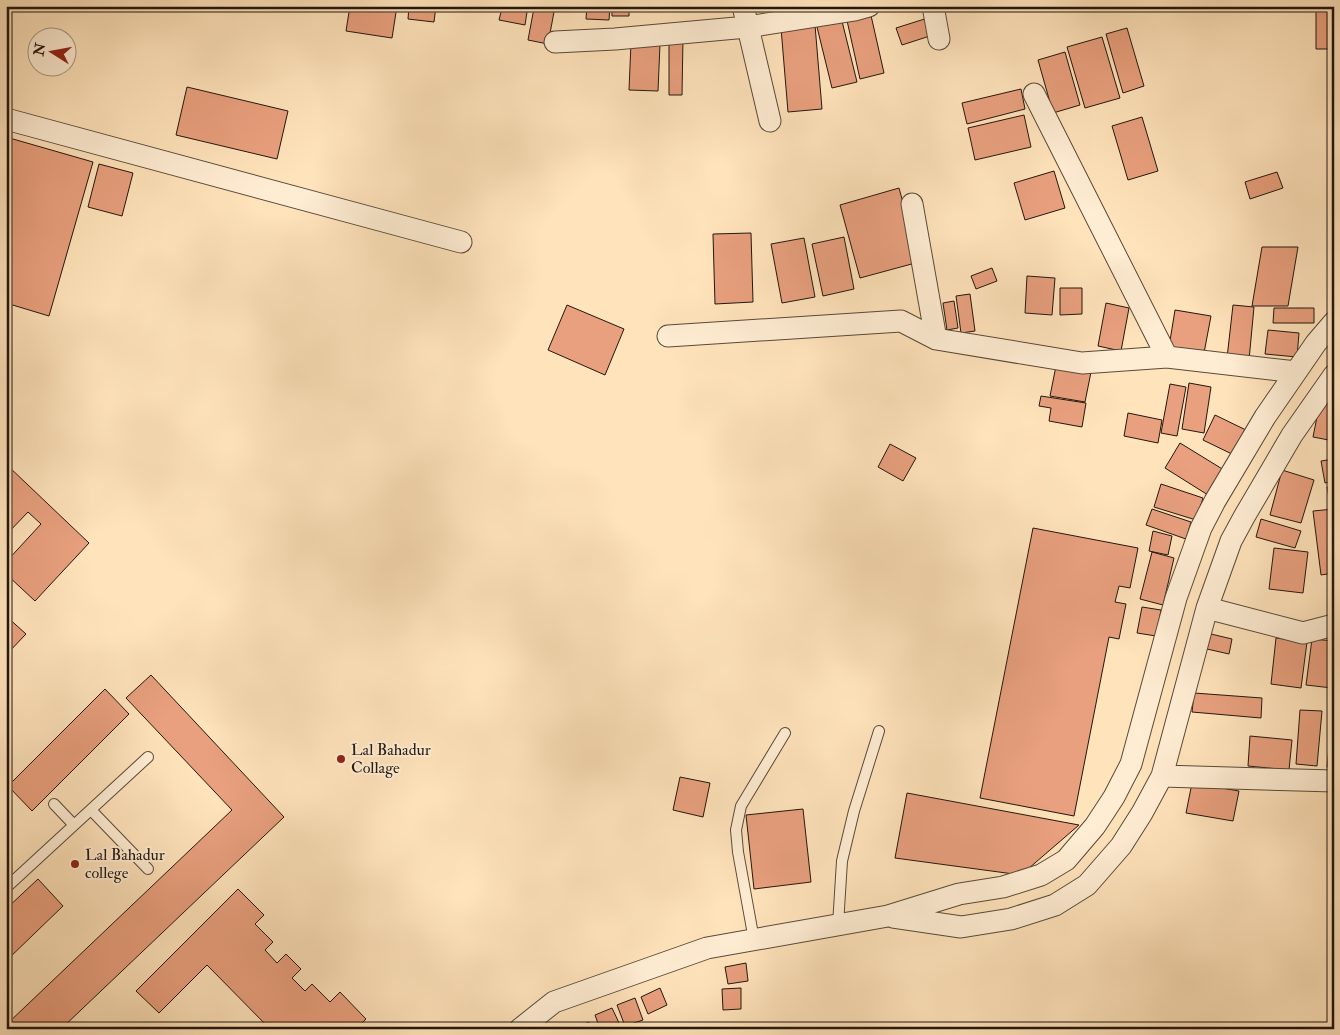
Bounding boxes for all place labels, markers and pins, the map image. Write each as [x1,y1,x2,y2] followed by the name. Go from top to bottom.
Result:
[351,740,431,778] place label: Lal Bahadur Collage
[335,753,347,765] marker: Lal Bahadur Collage
[85,845,165,883] place label: Lal Bahadur college
[69,858,81,870] marker: Lal Bahadur college

